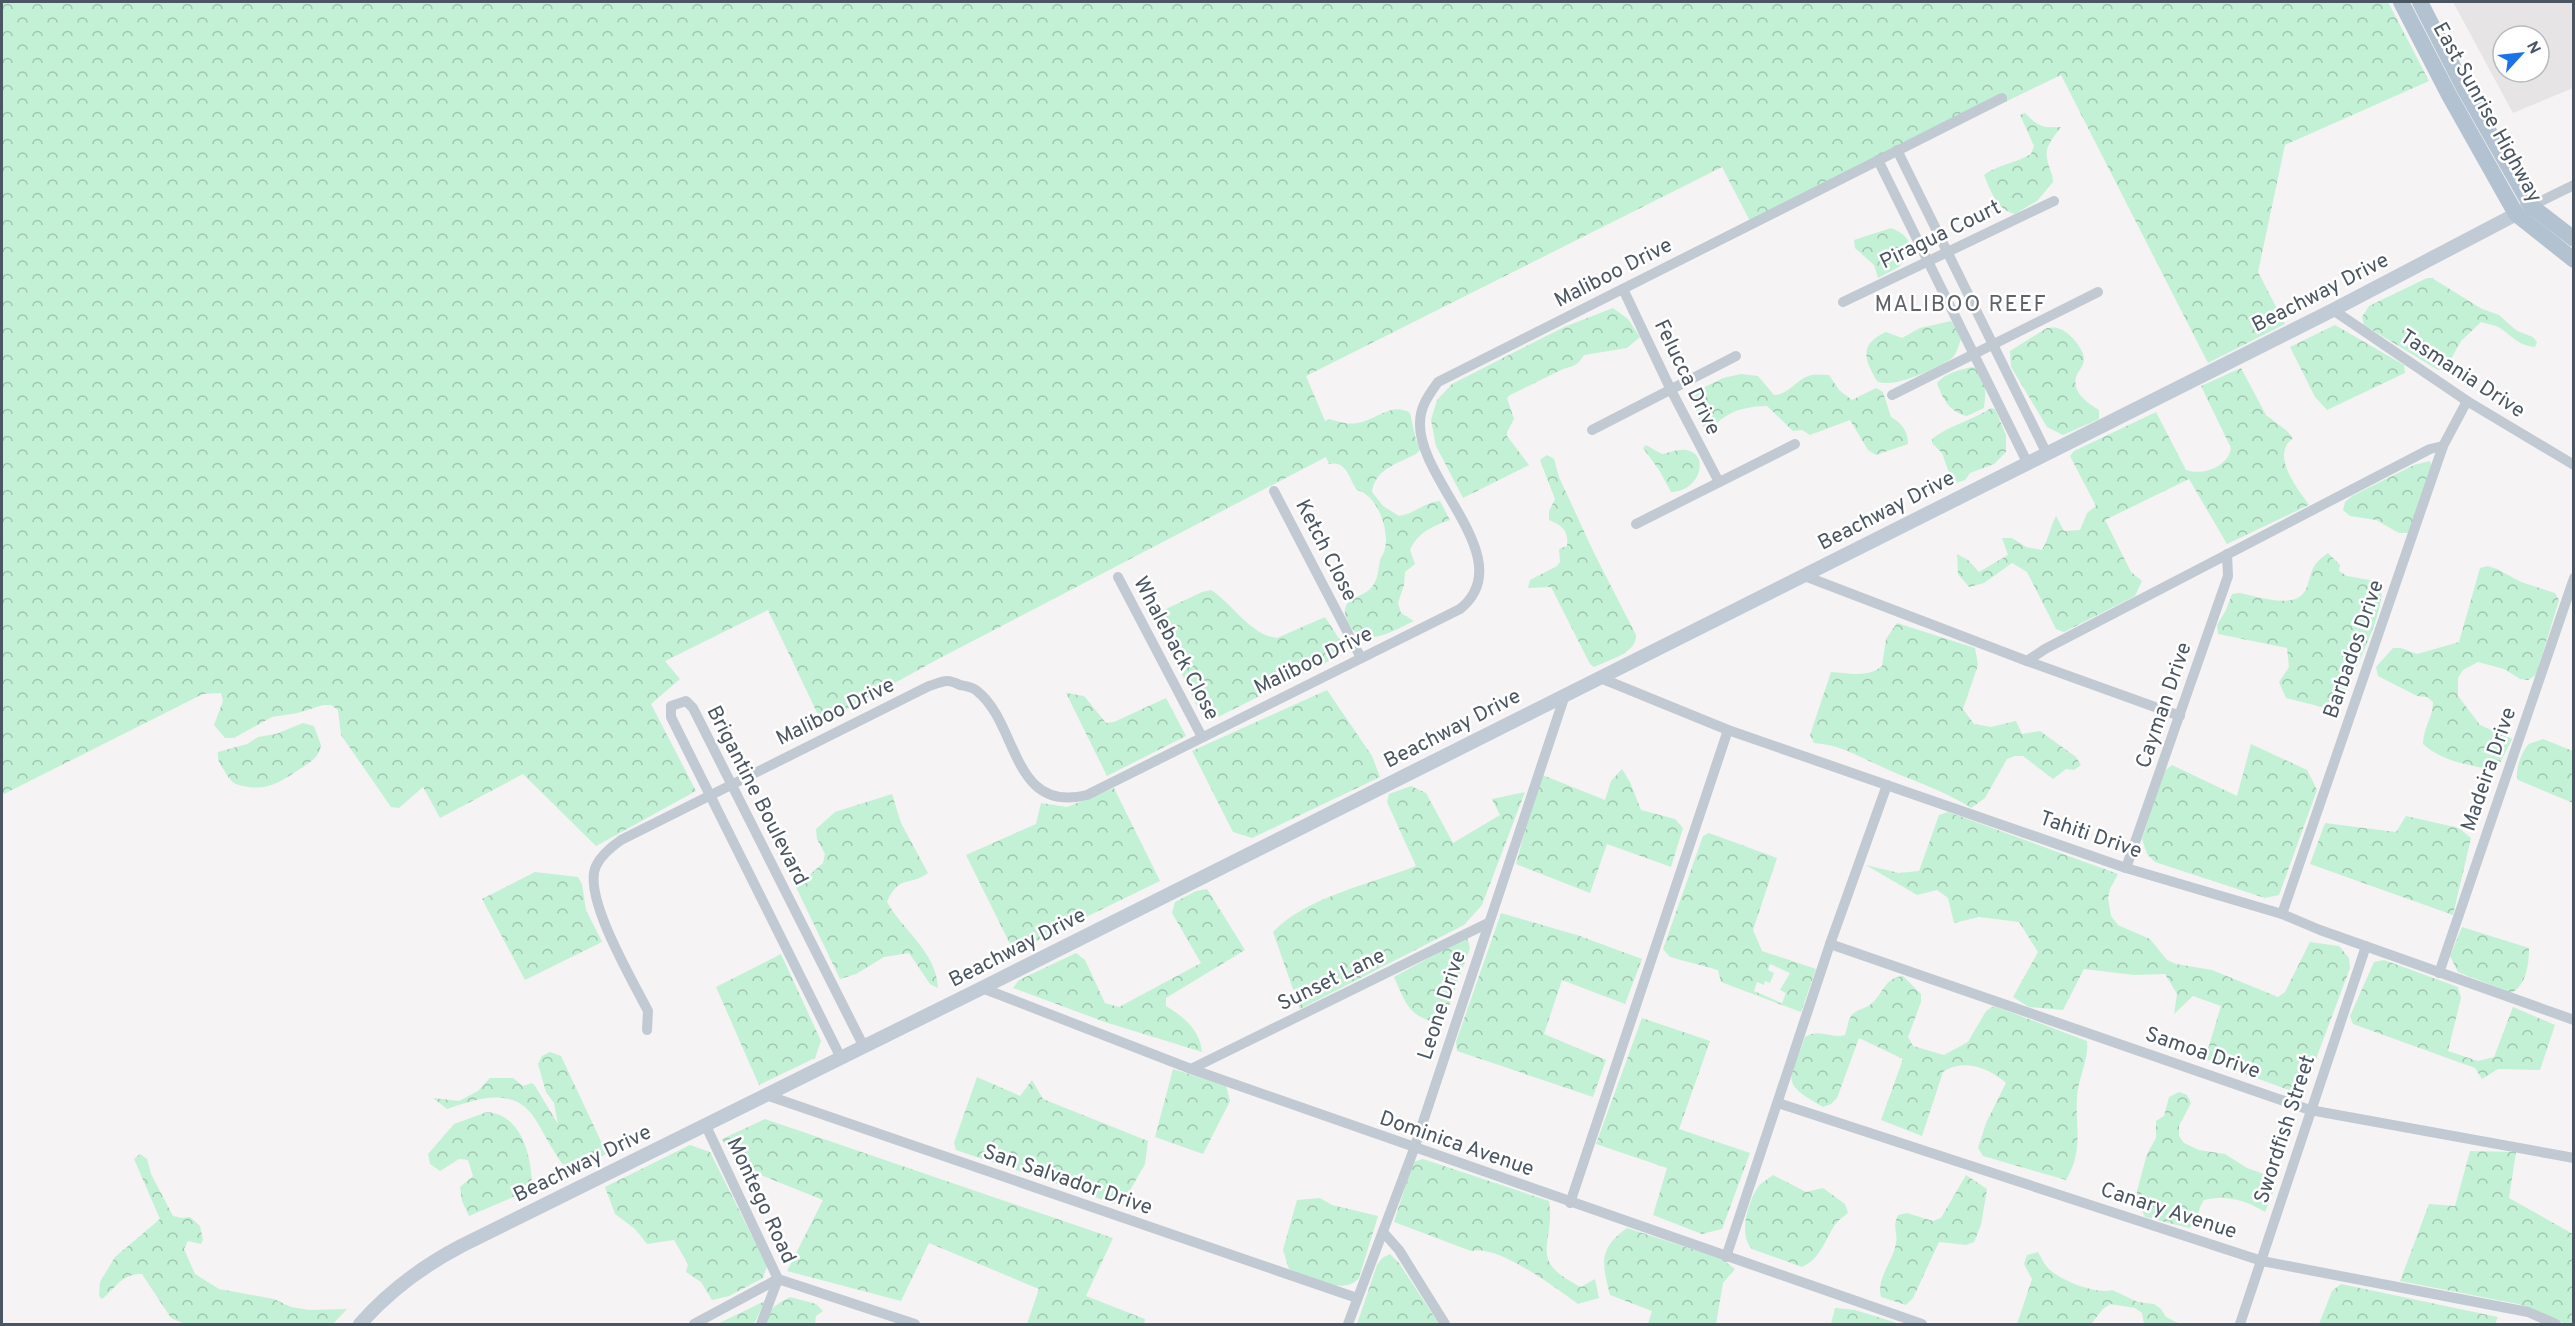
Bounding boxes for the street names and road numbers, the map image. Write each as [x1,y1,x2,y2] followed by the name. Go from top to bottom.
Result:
[2426,18,2548,208] street label: East Sunrise Highway
[1876,194,2006,276] street label: Piragua Court
[1550,232,1677,315] street label: Maliboo Drive
[2248,247,2394,339] street label: Beachway Drive
[1647,315,1726,440] street label: Felucca Drive
[2394,324,2530,425] street label: Tasmania Drive
[1814,465,1960,557] street label: Beachway Drive
[1288,495,1363,606] street label: Ketch Close
[1126,572,1225,725] street label: Whaleback Close
[2318,577,2391,722] street label: Barbados Drive
[1250,621,1377,702] street label: Maliboo Drive
[2130,639,2199,772] street label: Cayman Drive
[772,672,899,753] street label: Maliboo Drive
[1380,683,1526,775] street label: Beachway Drive
[700,701,814,890] street label: Brigantine Boulevard
[2456,704,2523,835] street label: Madeira Drive
[2036,805,2145,866] street label: Tahiti Drive
[945,902,1091,994] street label: Beachway Drive
[1273,943,1390,1018] street label: Sunset Lane
[1412,947,1473,1063] street label: Leone Drive
[2142,1021,2264,1086] street label: Samoa Drive
[2249,1052,2322,1207] street label: Swordfish Street
[1376,1105,1537,1183] street label: Dominica Avenue
[509,1119,656,1209] street label: Beachway Drive
[720,1133,802,1268] street label: Montego Road
[979,1139,1156,1222] street label: San Salvador Drive
[2097,1177,2240,1246] street label: Canary Avenue

